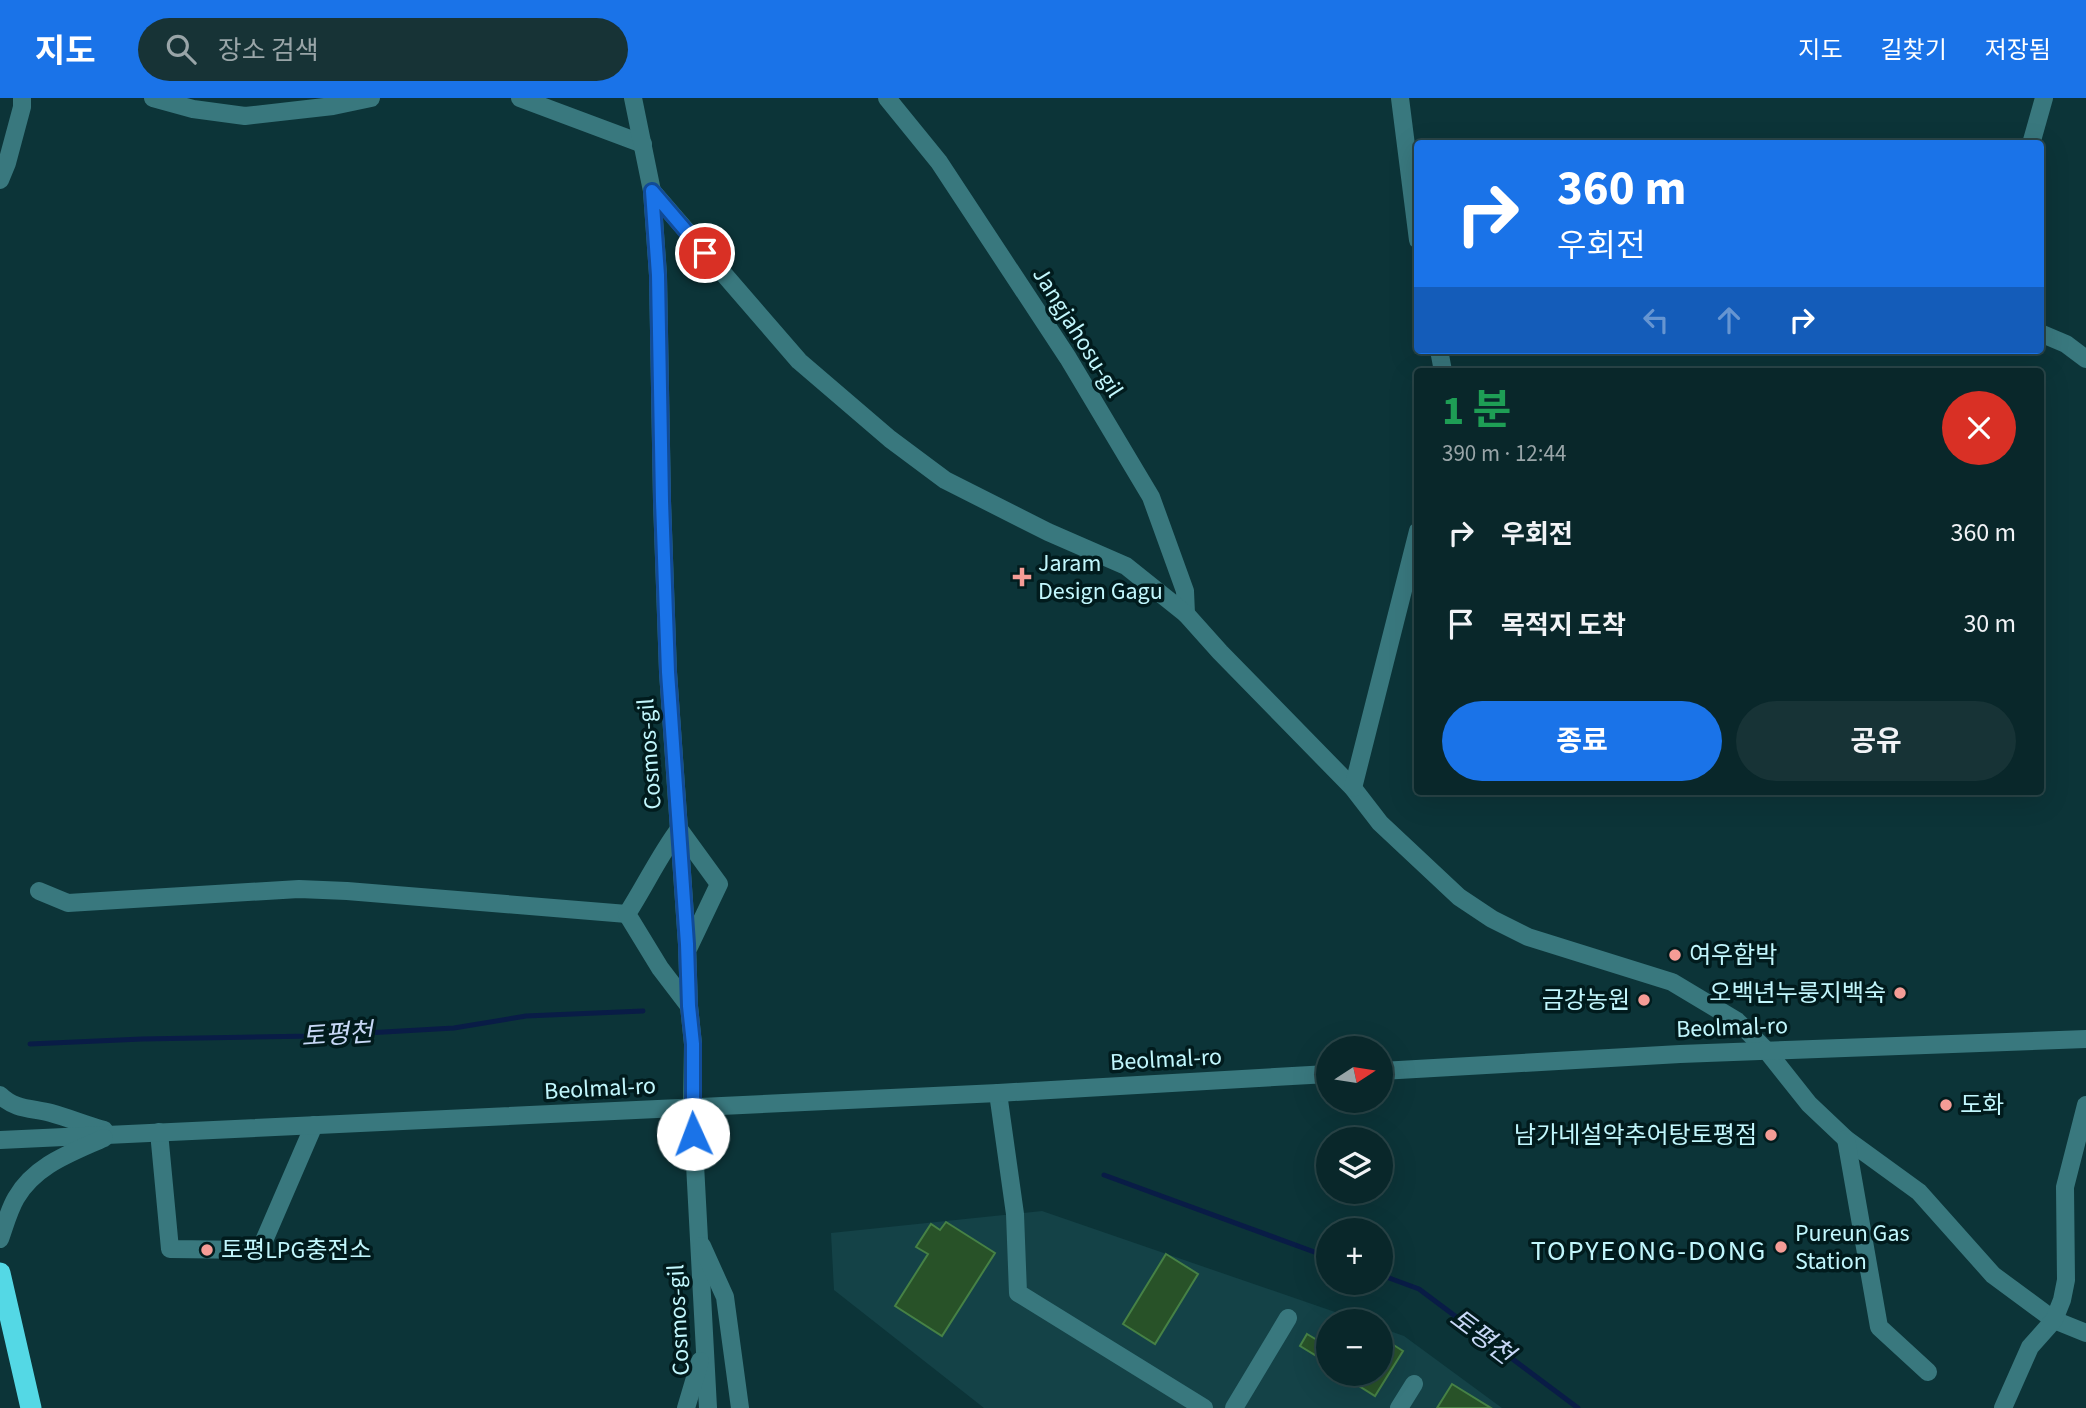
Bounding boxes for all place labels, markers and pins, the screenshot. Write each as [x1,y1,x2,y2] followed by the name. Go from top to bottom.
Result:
[675,223,735,283] pin
[1038,546,1163,609] place label: Jaram Design Gagu
[1012,567,1032,587] marker: Jaram Design Gagu
[1689,938,1777,973] place label: 여우함박
[1667,947,1683,963] marker: 여우함박
[1709,976,1886,1011] place label: 오백년누룽지백숙
[1542,983,1630,1018] place label: 금강농원
[1892,985,1908,1001] marker: 오백년누룽지백숙
[1636,992,1652,1008] marker: 금강농원
[1960,1088,2004,1123] place label: 도화
[1938,1097,1954,1113] marker: 도화
[1514,1118,1757,1153] place label: 남가네설악추어탕토평점
[1763,1127,1779,1143] marker: 남가네설악추어탕토평점
[1795,1216,1910,1279] place label: Pureun Gas Station
[221,1233,371,1268] place label: 토평LPG충전소
[1773,1239,1789,1255] marker: Pureun Gas Station
[199,1242,215,1258] marker: 토평LPG충전소

